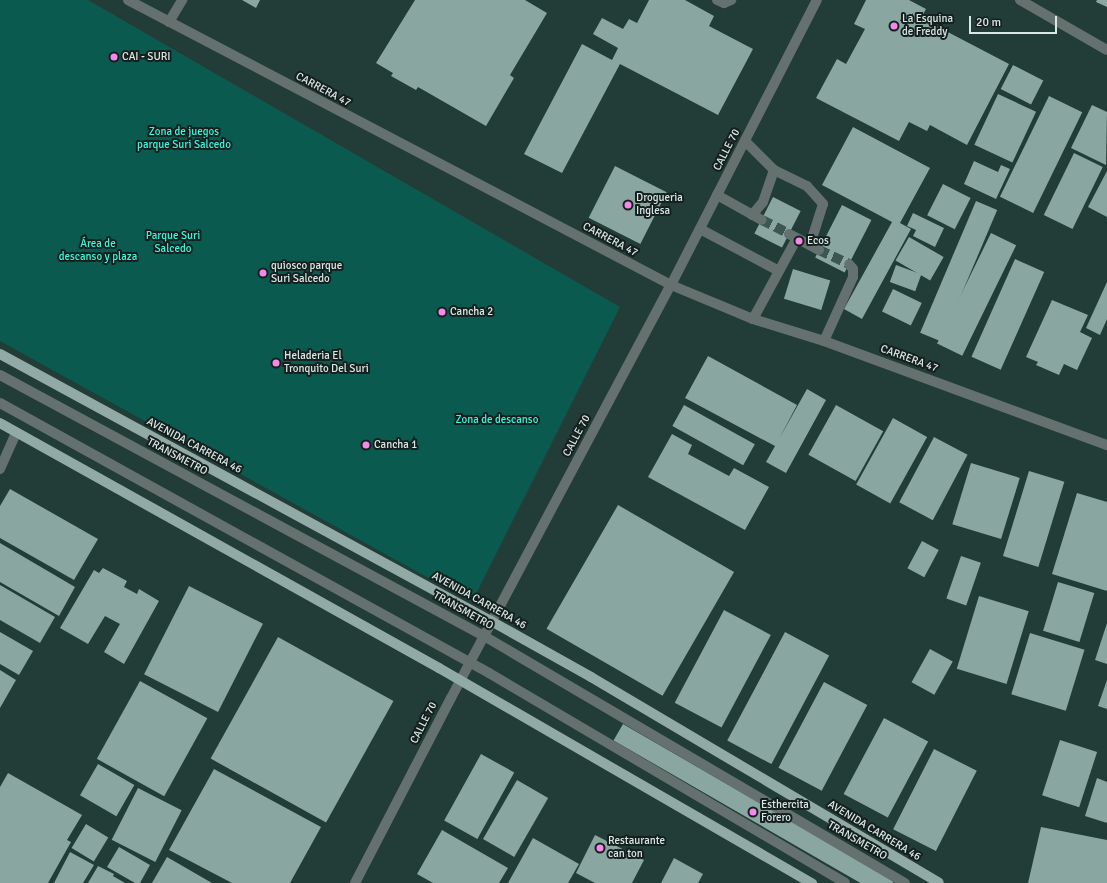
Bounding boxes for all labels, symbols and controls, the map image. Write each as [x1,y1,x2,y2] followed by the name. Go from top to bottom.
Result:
[971,8,1059,34] scale bar
[902,13,953,39] place label: La Esquina de Freddy
[976,15,1001,30] text: 20 m
[889,21,899,31] marker: La Esquina de Freddy
[122,50,171,64] place label: CAI - SURI
[109,52,119,62] marker: CAI - SURI
[293,70,353,110] street label: CARRERA 47
[137,126,231,152] park label: Zona de juegos parque Suri Salcedo
[711,127,743,173] street label: CALLE 70
[636,192,683,218] place label: Drogueria Inglesa
[623,200,633,210] marker: Drogueria Inglesa
[580,220,640,260] street label: CARRERA 47
[146,230,200,256] park label: Parque Suri Salcedo
[807,234,829,248] place label: Ecos
[794,236,804,246] marker: Ecos
[59,238,137,264] park label: Área de descanso y plaza
[271,260,342,286] place label: quiosco parque Suri Salcedo
[258,268,268,278] marker: quiosco parque Suri Salcedo
[450,305,493,319] place label: Cancha 2
[437,307,447,317] marker: Cancha 2
[878,342,940,376] street label: CARRERA 47
[284,350,369,376] place label: Heladeria El Tronquito Del Suri
[271,358,281,368] marker: Heladeria El Tronquito Del Suri
[456,413,538,427] park label: Zona de descanso
[561,413,593,459] street label: CALLE 70
[144,415,244,477] street label: AVENIDA CARRERA 46
[145,436,209,478] street label: TRANSMETRO
[374,438,417,452] place label: Cancha 1
[361,440,371,450] marker: Cancha 1
[429,570,529,632] street label: AVENIDA CARRERA 46
[431,589,495,633] street label: TRANSMETRO
[408,700,440,746] street label: CALLE 70
[825,798,923,864] street label: AVENIDA CARRERA 46
[761,799,809,825] place label: Esthercita Forero
[748,807,758,817] marker: Esthercita Forero
[825,819,889,863] street label: TRANSMETRO
[608,835,665,861] place label: Restaurante can ton
[595,843,605,853] marker: Restaurante can ton

